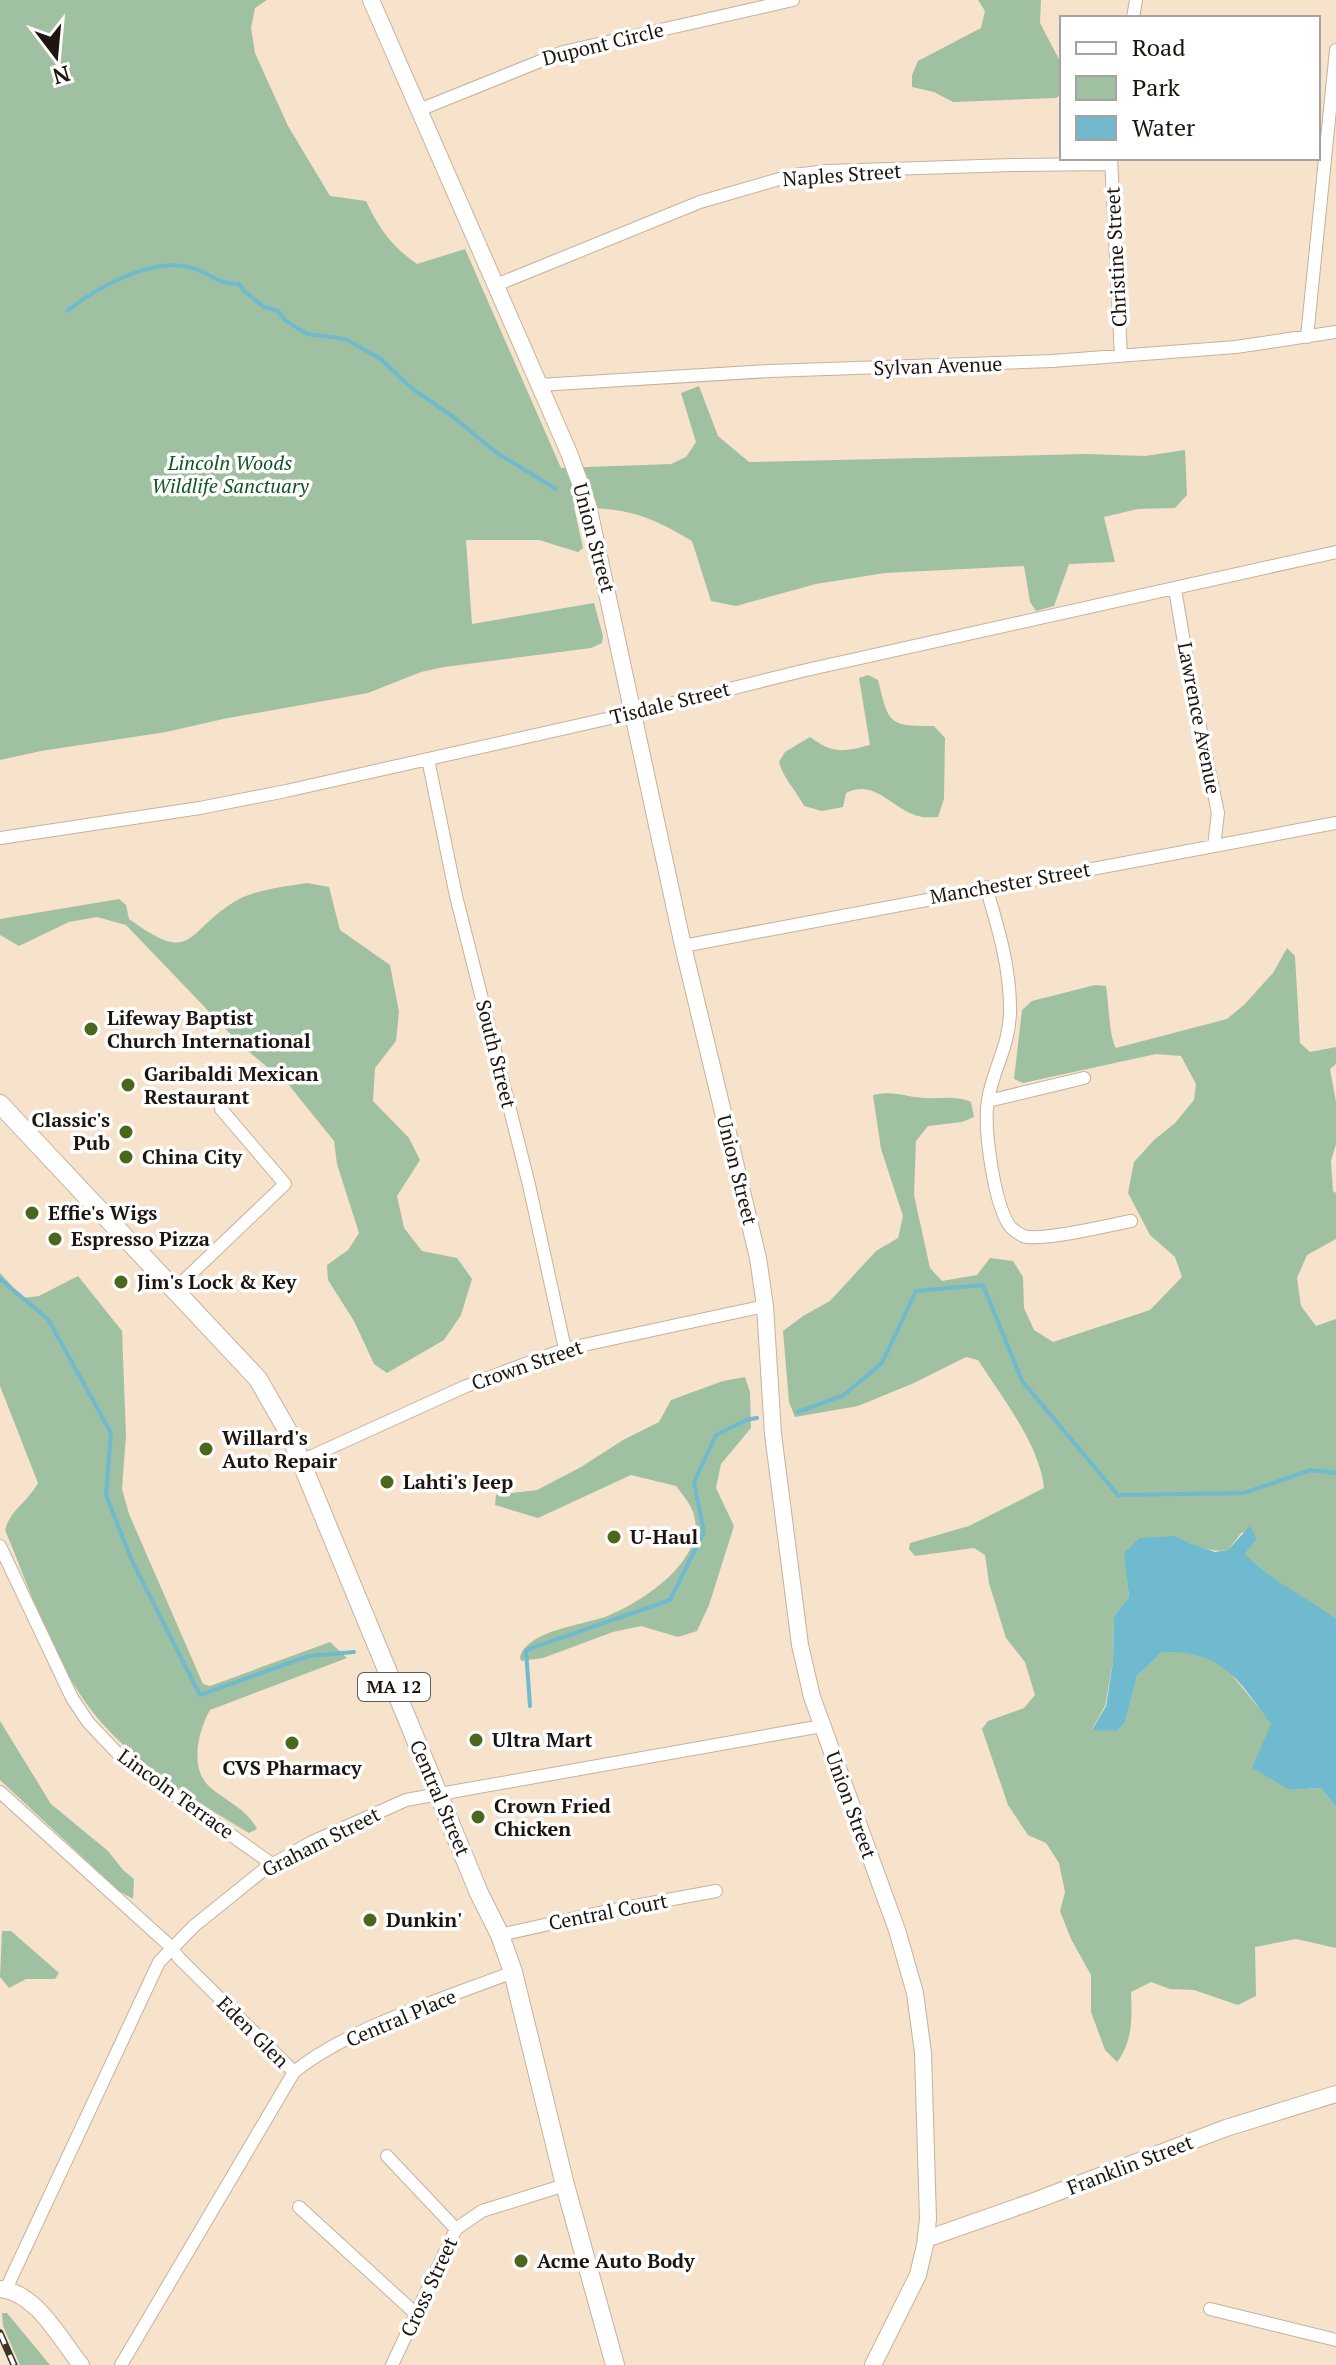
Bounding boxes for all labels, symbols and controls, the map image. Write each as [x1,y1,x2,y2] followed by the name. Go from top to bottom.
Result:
[539,15,666,72] street label: Dupont Circle
[16,16,96,96] north arrow
[1060,16,1320,160] legend
[1132,31,1186,63] text: Road
[49,59,74,92] text: N
[1132,71,1181,103] text: Park
[1132,111,1196,143] text: Water
[782,157,903,192] street label: Naples Street
[1098,186,1133,328] street label: Christine Street
[873,350,1003,381] street label: Sylvan Avenue
[151,449,309,499] park label: Lincoln Woods Wildlife Sanctuary
[567,480,622,596] street label: Union Street
[1172,640,1227,796] street label: Lawrence Avenue
[607,674,733,730] street label: Tisdale Street
[928,855,1093,910] street label: Manchester Street
[470,997,523,1111] street label: South Street
[107,1004,311,1054] place label: Lifeway Baptist Church International
[82,1020,100,1038] marker: Lifeway Baptist Church International
[144,1060,319,1110] place label: Garibaldi Mexican Restaurant
[119,1076,137,1094] marker: Garibaldi Mexican Restaurant
[32,1106,110,1156] place label: Classic's Pub
[711,1112,764,1228] street label: Union Street
[117,1123,135,1141] marker: Classic's Pub
[142,1143,242,1170] place label: China City
[117,1148,135,1166] marker: China City
[48,1199,157,1226] place label: Effie's Wigs
[23,1204,41,1222] marker: Effie's Wigs
[71,1225,210,1252] place label: Espresso Pizza
[46,1230,64,1248] marker: Espresso Pizza
[137,1268,297,1295] place label: Jim's Lock & Key
[112,1273,130,1291] marker: Jim's Lock & Key
[468,1333,587,1396] street label: Crown Street
[222,1424,337,1474] place label: Willard's Auto Repair
[197,1440,215,1458] marker: Willard's Auto Repair
[403,1468,513,1495] place label: Lahti's Jeep
[378,1473,396,1491] marker: Lahti's Jeep
[630,1523,699,1550] place label: U-Haul
[605,1528,623,1546] marker: U-Haul
[358,1673,430,1701] road number: MA 12
[492,1726,592,1753] place label: Ultra Mart
[467,1731,485,1749] marker: Ultra Mart
[283,1734,301,1752] marker: CVS Pharmacy
[404,1736,477,1861] street label: Central Street
[113,1742,240,1845] street label: Lincoln Terrace
[820,1747,884,1863] street label: Union Street
[223,1754,362,1781] place label: CVS Pharmacy
[494,1792,611,1842] place label: Crown Fried Chicken
[257,1800,385,1883] street label: Graham Street
[469,1808,487,1826] marker: Crown Fried Chicken
[546,1887,670,1936] street label: Central Court
[386,1906,462,1933] place label: Dunkin'
[361,1911,379,1929] marker: Dunkin'
[341,1982,460,2053] street label: Central Place
[212,1990,295,2074] street label: Eden Glen
[1063,2128,1197,2201] street label: Franklin Street
[394,2232,464,2341] street label: Cross Street
[537,2247,695,2274] place label: Acme Auto Body
[512,2252,530,2270] marker: Acme Auto Body

